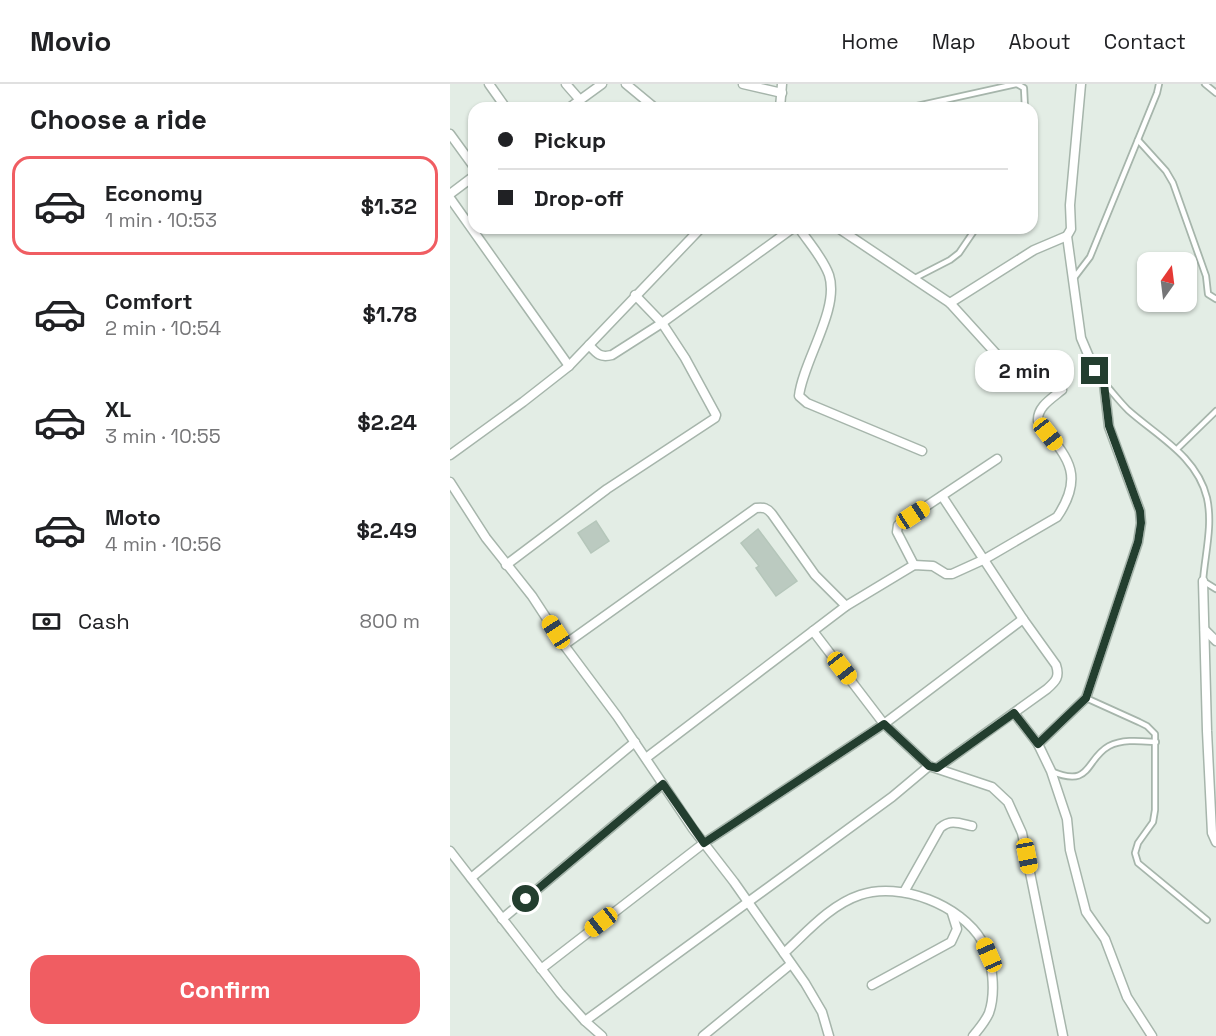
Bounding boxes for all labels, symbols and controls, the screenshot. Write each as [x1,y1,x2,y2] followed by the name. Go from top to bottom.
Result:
[30,23,111,59] text: Movio
[841,28,899,55] text: Home
[932,28,976,55] text: Map
[1009,28,1071,55] text: About
[1104,28,1186,55] text: Contact
[30,102,207,137] text: Choose a ride
[534,126,606,154] text: Pickup
[33,179,87,233] icon: car
[105,179,203,207] text: Economy
[534,184,624,212] text: Drop-off
[361,192,417,220] text: $1.32
[105,207,217,233] text: 1 min · 10:53
[1137,252,1197,312] north arrow
[1137,252,1197,312] map controls
[33,287,87,341] icon: car
[105,287,193,315] text: Comfort
[363,300,417,328] text: $1.78
[105,315,221,341] text: 2 min · 10:54
[975,350,1074,392] callout: 2 min
[1081,357,1108,384] route end
[999,358,1050,384] text: 2 min
[33,395,87,449] icon: car
[105,395,131,423] text: XL
[357,408,417,436] text: $2.24
[1030,414,1066,454] car
[105,423,221,449] text: 3 min · 10:55
[893,498,933,532] car
[33,503,87,557] icon: car
[105,503,161,531] text: Moto
[356,516,417,544] text: $2.49
[105,531,221,557] text: 4 min · 10:56
[30,605,63,638] icon: cash
[78,607,130,635] text: Cash
[360,608,420,634] text: 800 m
[539,612,573,652] car
[824,648,860,688] car
[1015,837,1039,875] car
[512,885,539,912] route start
[581,904,621,940] car
[973,935,1005,975] car
[30,955,420,1024] button: Confirm

